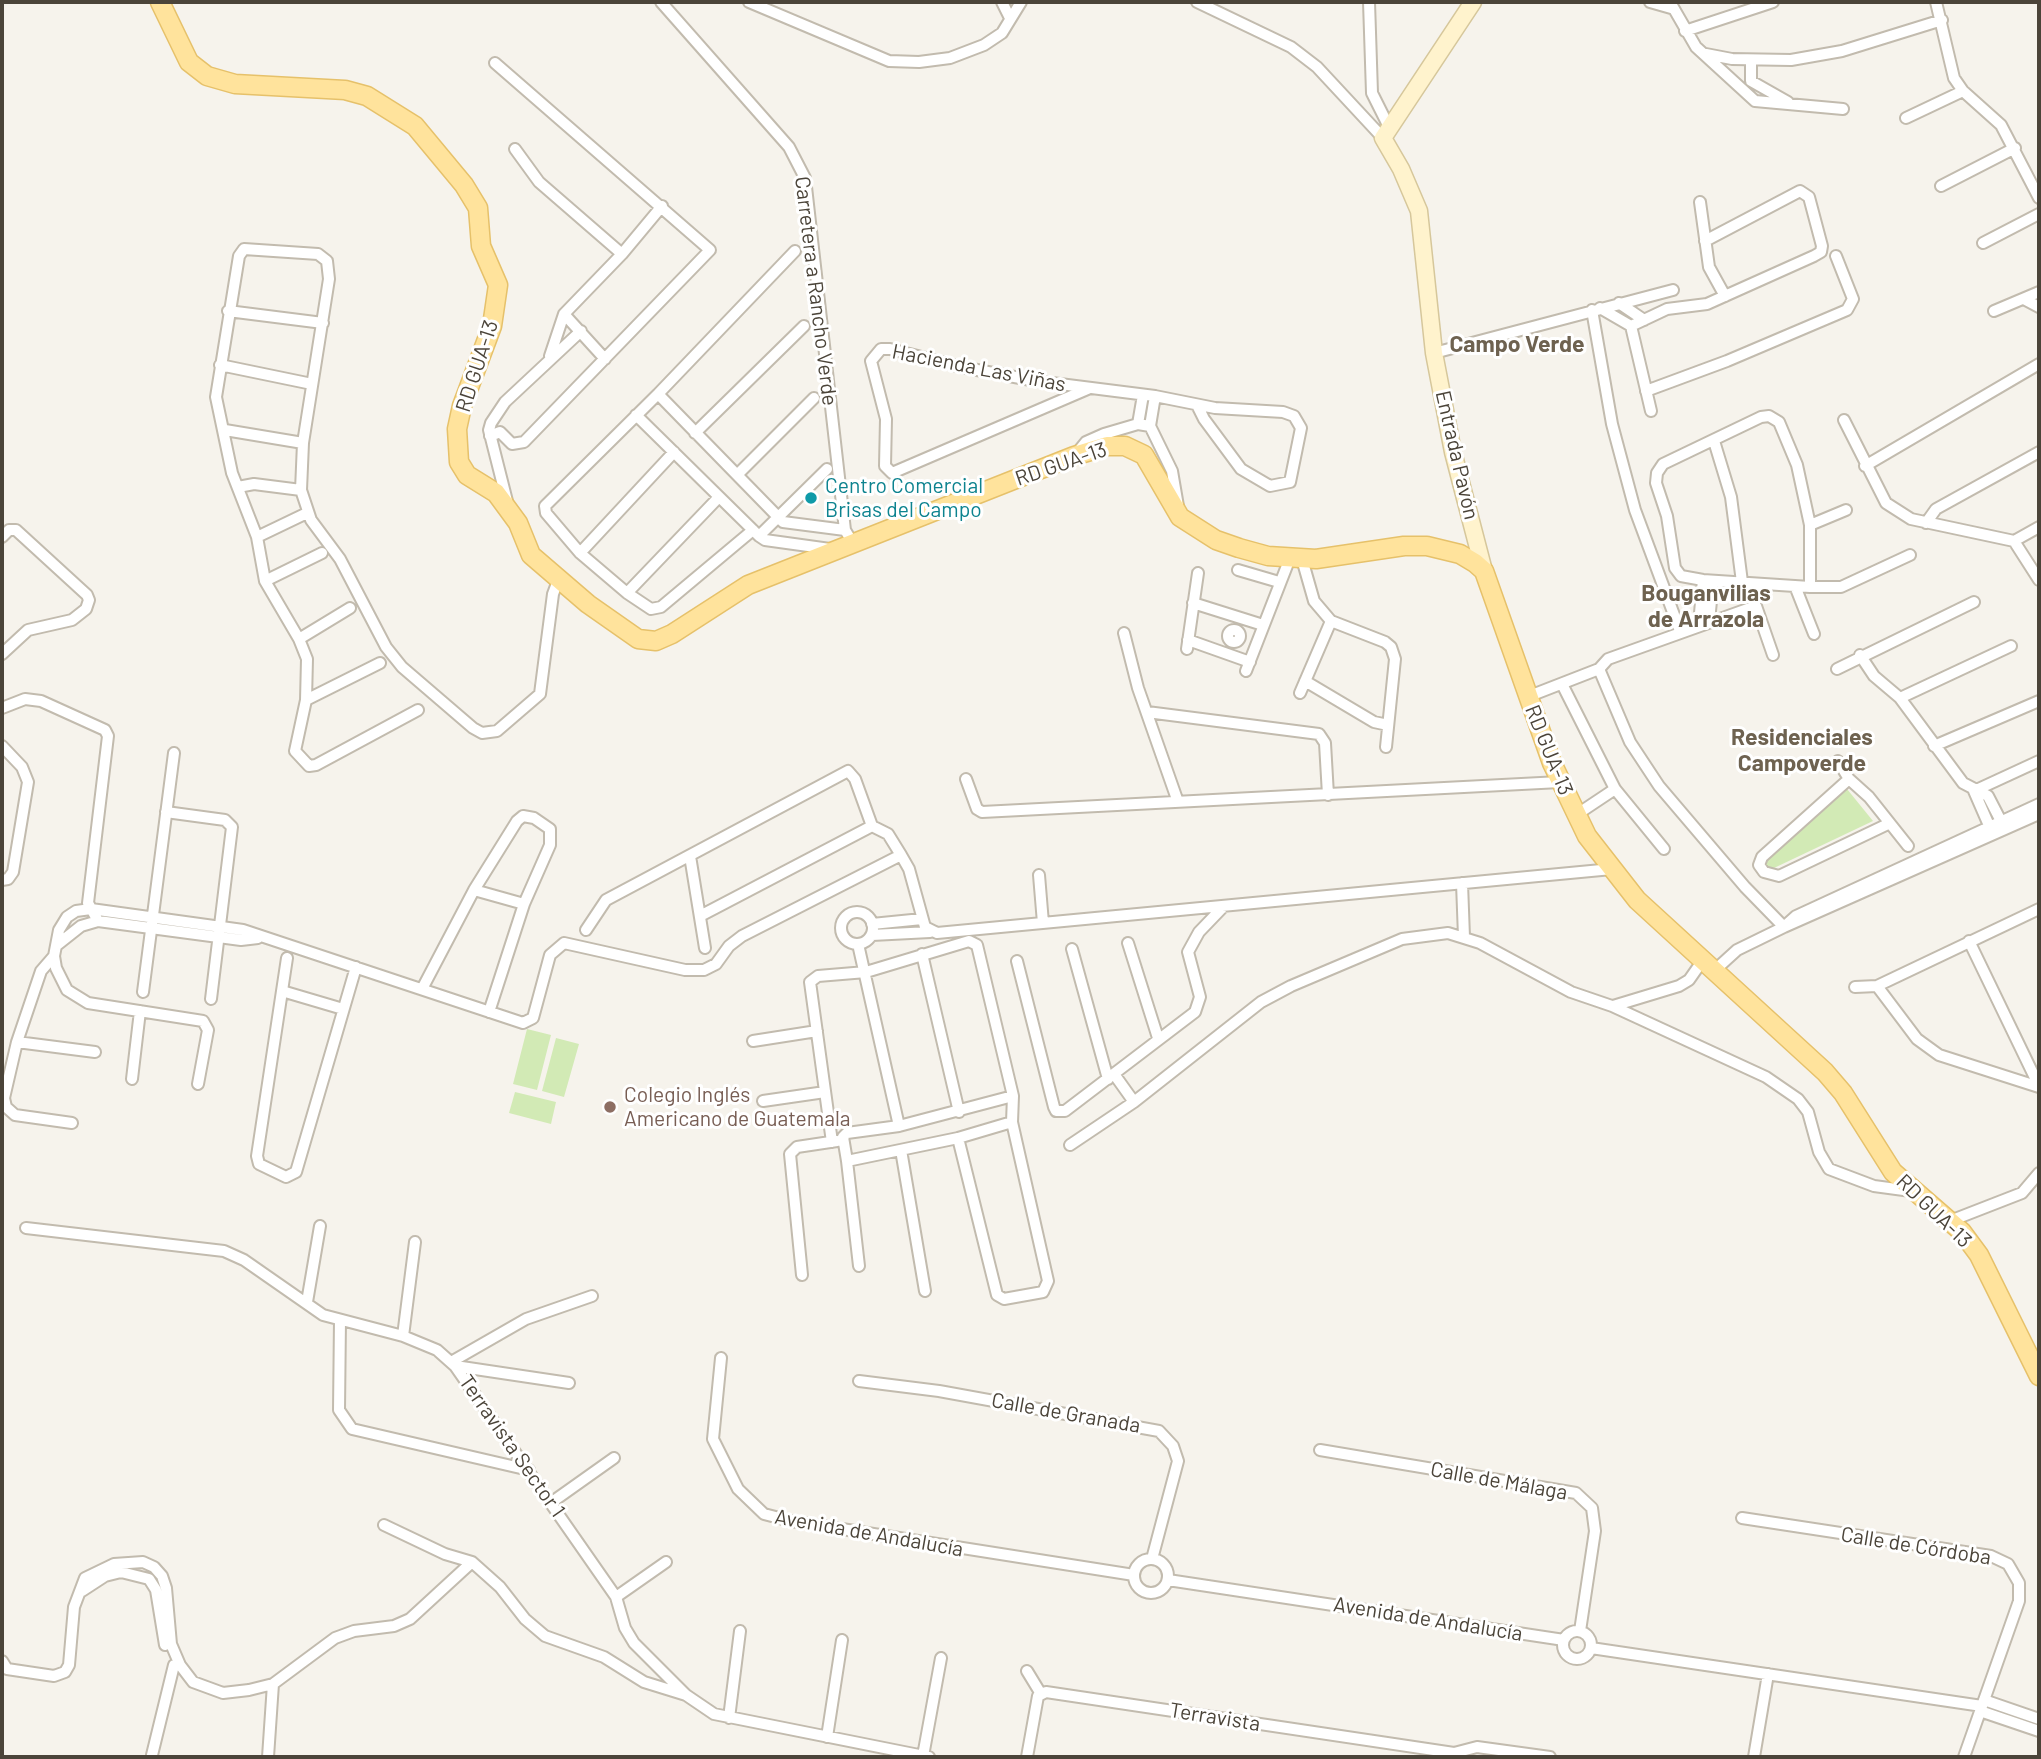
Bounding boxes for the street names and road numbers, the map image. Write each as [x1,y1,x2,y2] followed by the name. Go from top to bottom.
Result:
[789,175,843,407] street label: Carretera a Rancho Verde
[450,317,504,415] street label: RD GUA-13
[890,339,1068,397] street label: Hacienda Las Viñas
[1430,388,1484,522] street label: Entrada Pavón
[1012,437,1110,491] street label: RD GUA-13
[1519,701,1579,799] street label: RD GUA-13
[1891,1169,1977,1253] street label: RD GUA-13
[454,1370,570,1522] street label: Terravista Sector 1
[990,1388,1142,1438] street label: Calle de Granada
[1429,1457,1569,1505] street label: Calle de Málaga
[773,1504,965,1562] street label: Avenida de Andalucía
[1839,1522,1993,1570] street label: Calle de Córdoba
[1332,1592,1524,1646] street label: Avenida de Andalucía
[1168,1697,1262,1737] street label: Terravista

